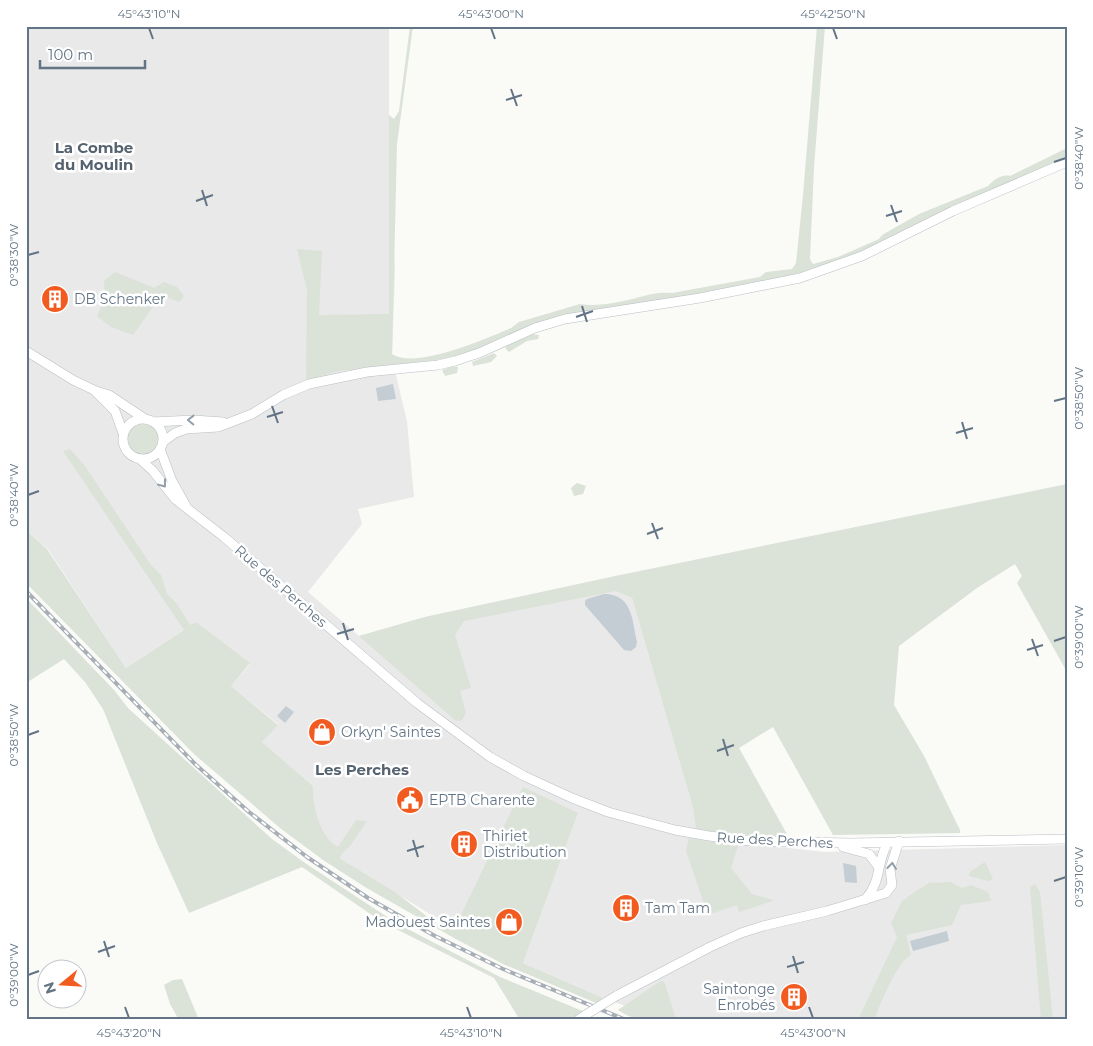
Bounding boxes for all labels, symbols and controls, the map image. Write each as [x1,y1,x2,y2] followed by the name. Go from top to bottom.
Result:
[117,6,181,21] text: 45°43'10"N
[458,6,524,21] text: 45°43'00"N
[800,6,866,21] text: 45°42'50"N
[40,38,145,70] scale bar
[48,45,93,64] text: 100 m
[1071,126,1086,190] text: 0°38'40"W
[55,138,133,174] district label: La Combe du Moulin
[6,224,21,286] text: 0°38'30"W
[40,284,70,314] building icon: DB Schenker
[74,290,166,308] place label: DB Schenker
[1071,367,1086,429] text: 0°38'50"W
[186,415,194,425] one-way arrow
[6,463,21,527] text: 0°38'40"W
[158,478,166,487] one-way arrow
[231,541,331,631] street label: Rue des Perches
[1071,605,1086,669] text: 0°39'00"W
[6,704,21,766] text: 0°38'50"W
[307,717,337,747] shop icon: Orkyn' Saintes
[341,723,441,741] place label: Orkyn' Saintes
[315,760,409,779] district label: Les Perches
[395,785,425,815] public building icon: EPTB Charente
[429,791,535,809] place label: EPTB Charente
[483,827,567,861] place label: Thiriet Distribution
[716,828,834,852] street label: Rue des Perches
[449,829,479,859] building icon: Thiriet Distribution
[1071,847,1086,907] text: 0°39'10"W
[886,861,897,869] one-way arrow
[611,893,641,923] building icon: Tam Tam
[645,899,710,917] place label: Tam Tam
[494,907,524,937] shop icon: Madouest Saintes
[365,913,490,931] place label: Madouest Saintes
[6,943,21,1007] text: 0°39'00"W
[38,958,88,1008] north arrow
[39,980,60,996] text: N
[703,980,775,1014] place label: Saintonge Enrobés
[779,982,809,1012] building icon: Saintonge Enrobés
[96,1025,162,1040] text: 45°43'20"N
[439,1025,503,1040] text: 45°43'10"N
[780,1025,846,1040] text: 45°43'00"N

